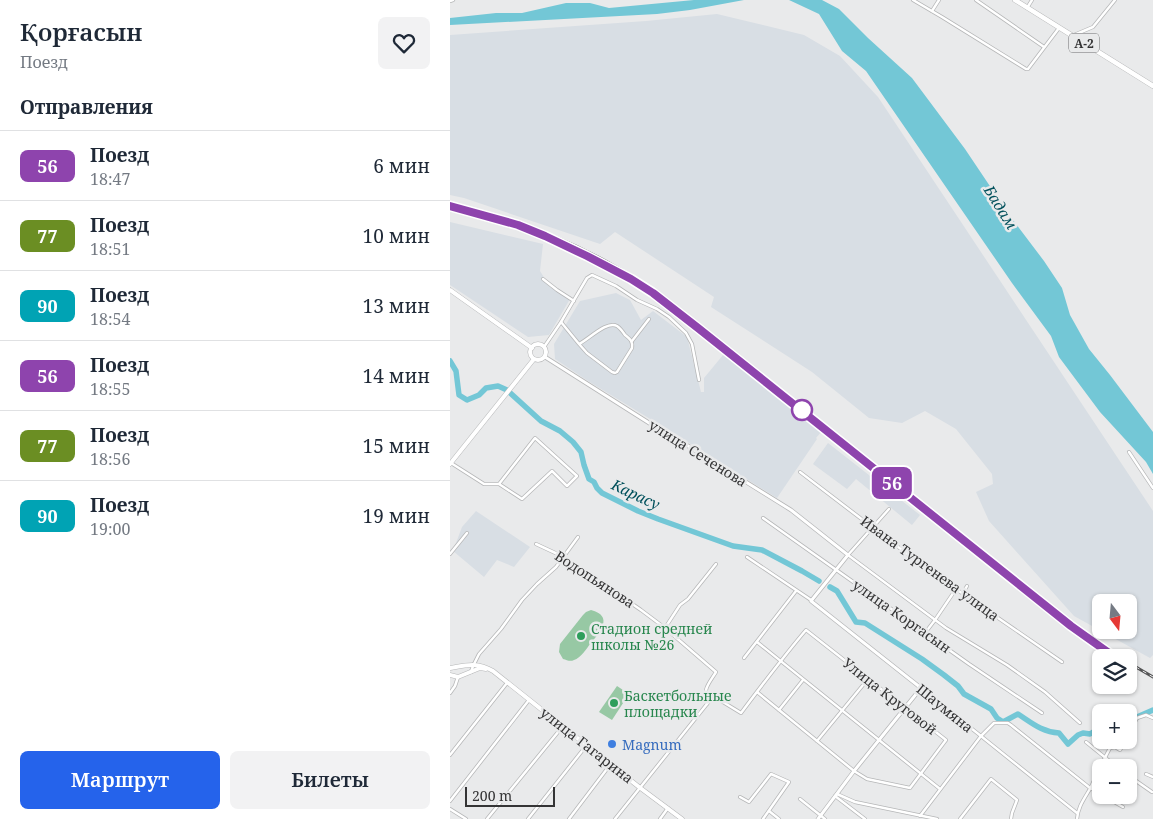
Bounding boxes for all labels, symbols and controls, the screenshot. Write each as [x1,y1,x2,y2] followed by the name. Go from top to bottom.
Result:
[20,15,142,48] text: Қорғасын
[378,17,430,69] button: heart
[1069,34,1099,52] road number: A-2
[20,51,68,73] text: Поезд
[20,94,153,120] text: Отправления
[90,142,149,168] text: Поезд
[373,153,430,179] text: 6 мин
[37,154,58,178] text: 56
[90,168,130,190] text: 18:47
[979,181,1022,233] water label: Бадам
[90,212,149,238] text: Поезд
[363,223,430,249] text: 10 мин
[37,224,58,248] text: 77
[90,238,130,260] text: 18:51
[90,282,149,308] text: Поезд
[363,293,430,319] text: 13 мин
[37,294,58,318] text: 90
[90,308,130,330] text: 18:54
[90,352,149,378] text: Поезд
[363,363,430,389] text: 14 мин
[37,364,58,388] text: 56
[90,378,130,400] text: 18:55
[791,399,813,421] unlabelled marker
[645,415,751,491] street label: улица Сеченова
[90,422,149,448] text: Поезд
[363,433,430,459] text: 15 мин
[37,434,58,458] text: 77
[90,448,130,470] text: 18:56
[870,467,914,499] line badge: 56
[882,471,902,495] text: 56
[608,474,664,514] water label: Карасу
[90,492,149,518] text: Поезд
[363,503,430,529] text: 19 мин
[37,504,58,528] text: 90
[857,511,1003,625] street label: Ивана Тургенева улица
[90,518,130,540] text: 19:00
[551,546,639,612] street label: Водопьянова
[849,575,955,657] street label: улица Коргасын
[1092,594,1138,639] north arrow
[1092,594,1137,804] map controls
[591,619,712,654] place label: Стадион средней школы №26
[575,630,587,642] marker: Стадион средней школы №26
[1092,649,1137,694] button: layers
[839,653,941,739] street label: Улица Круговой
[913,679,977,737] street label: Шаумяна
[624,686,732,721] place label: Баскетбольные площадки
[608,697,620,709] marker: Баскетбольные площадки
[537,703,637,787] street label: улица Гагарина
[1092,704,1137,749] button: +
[622,735,682,754] place label: Magnum
[606,738,618,750] marker: Magnum
[20,751,220,809] button: Маршрут
[230,751,430,809] button: Билеты
[1092,759,1137,804] button: −
[465,784,555,807] scale bar
[472,786,512,805] text: 200 m

